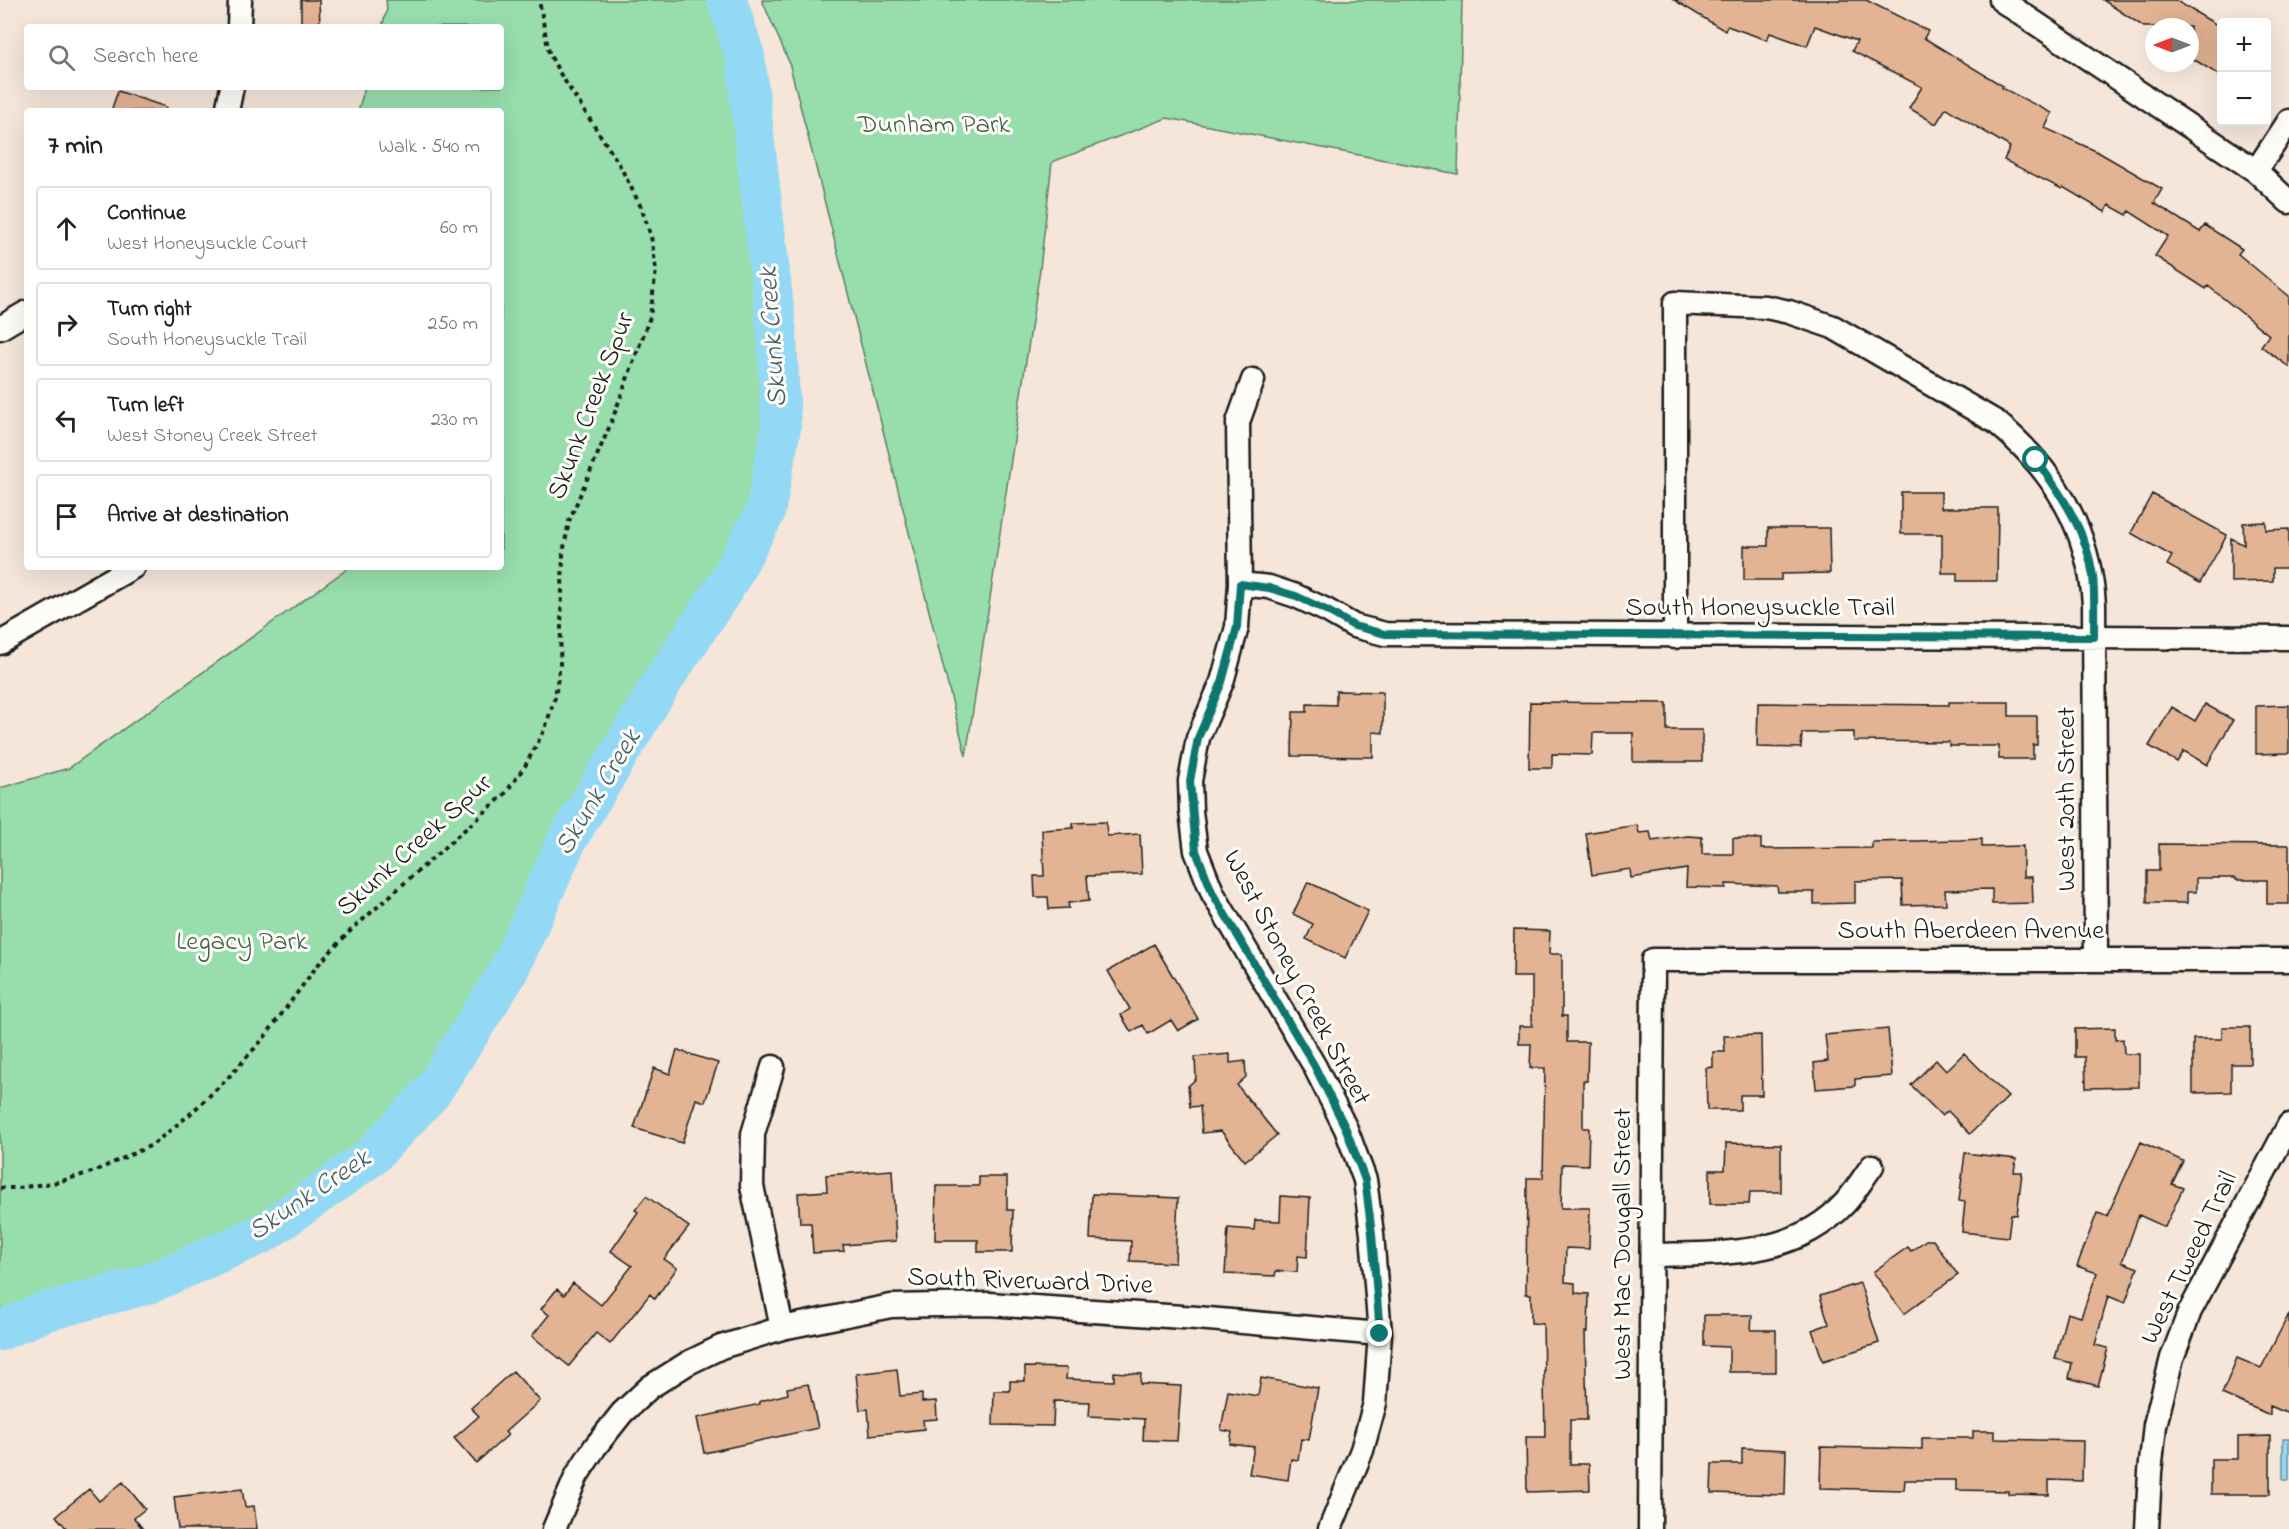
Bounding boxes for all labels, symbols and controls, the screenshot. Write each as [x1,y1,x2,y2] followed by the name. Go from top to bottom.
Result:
[2145,18,2199,72] north arrow
[2217,18,2271,126] map controls
[2217,18,2271,72] button: +
[24,24,504,90] search box
[45,41,78,74] icon: search
[93,41,198,73] text: Search here
[2217,72,2271,126] button: −
[857,106,1010,145] park label: Dunham Park
[48,128,103,166] text: 7 min
[378,133,480,162] text: Walk · 540 m
[107,198,186,230] text: Continue
[50,212,83,245] icon: ahead
[440,214,478,243] text: 60 m
[107,230,308,259] text: West Honeysuckle Court
[749,264,799,409] water label: Skunk Creek
[107,294,192,326] text: Turn right
[538,306,646,505] street label: Skunk Creek Spur
[50,308,83,341] icon: right
[427,310,478,339] text: 250 m
[107,326,307,355] text: South Honeysuckle Trail
[107,390,184,422] text: Turn left
[50,404,83,437] icon: left
[431,406,478,435] text: 230 m
[107,422,318,451] text: West Stoney Creek Street
[2022,446,2048,472] route start
[50,500,83,533] icon: arrive
[107,500,289,532] text: Arrive at destination
[1625,589,1895,628] street label: South Honeysuckle Trail
[2048,707,2087,891] street label: West 20th Street
[545,721,654,864] water label: Skunk Creek
[328,765,502,927] street label: Skunk Creek Spur
[1212,843,1380,1113] street label: West Stoney Creek Street
[1838,912,2105,951] street label: South Aberdeen Avenue
[176,923,308,962] park label: Legacy Park
[1604,1108,1643,1380] street label: West Mac Dougall Street
[240,1139,381,1252] water label: Skunk Creek
[2131,1165,2249,1351] street label: West Tweed Trail
[906,1258,1154,1306] street label: South Riverward Drive
[1366,1320,1392,1346] route end

